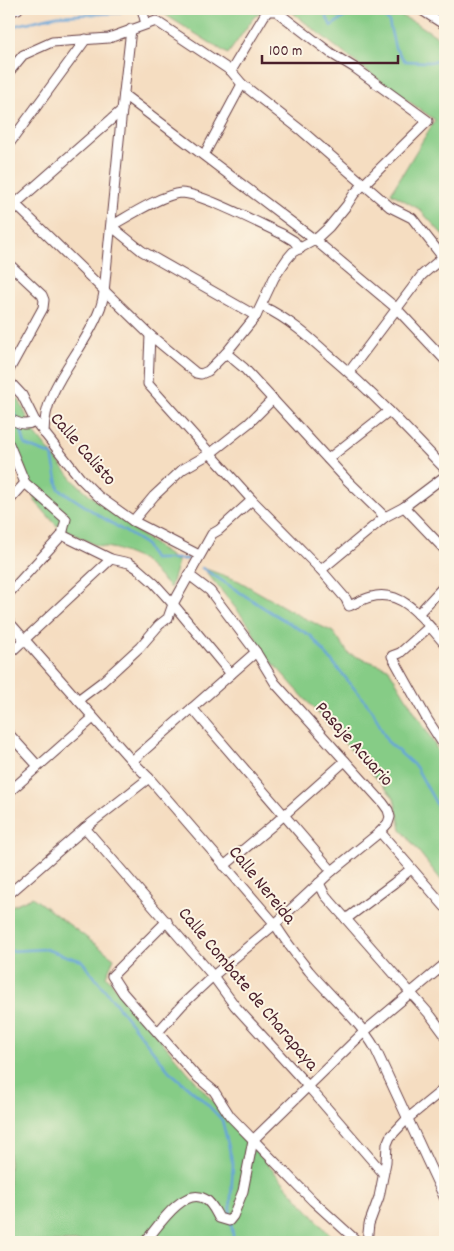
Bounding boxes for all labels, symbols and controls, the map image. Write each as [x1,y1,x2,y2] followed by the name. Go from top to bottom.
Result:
[262,32,398,64] scale bar
[269,41,302,63] text: 100 m
[42,407,122,493] street label: Calle Calisto
[307,696,399,794] street label: Pasaje Acuario
[221,841,302,932] street label: Calle Nereida
[170,902,324,1079] street label: Calle Combate de Charapaya

